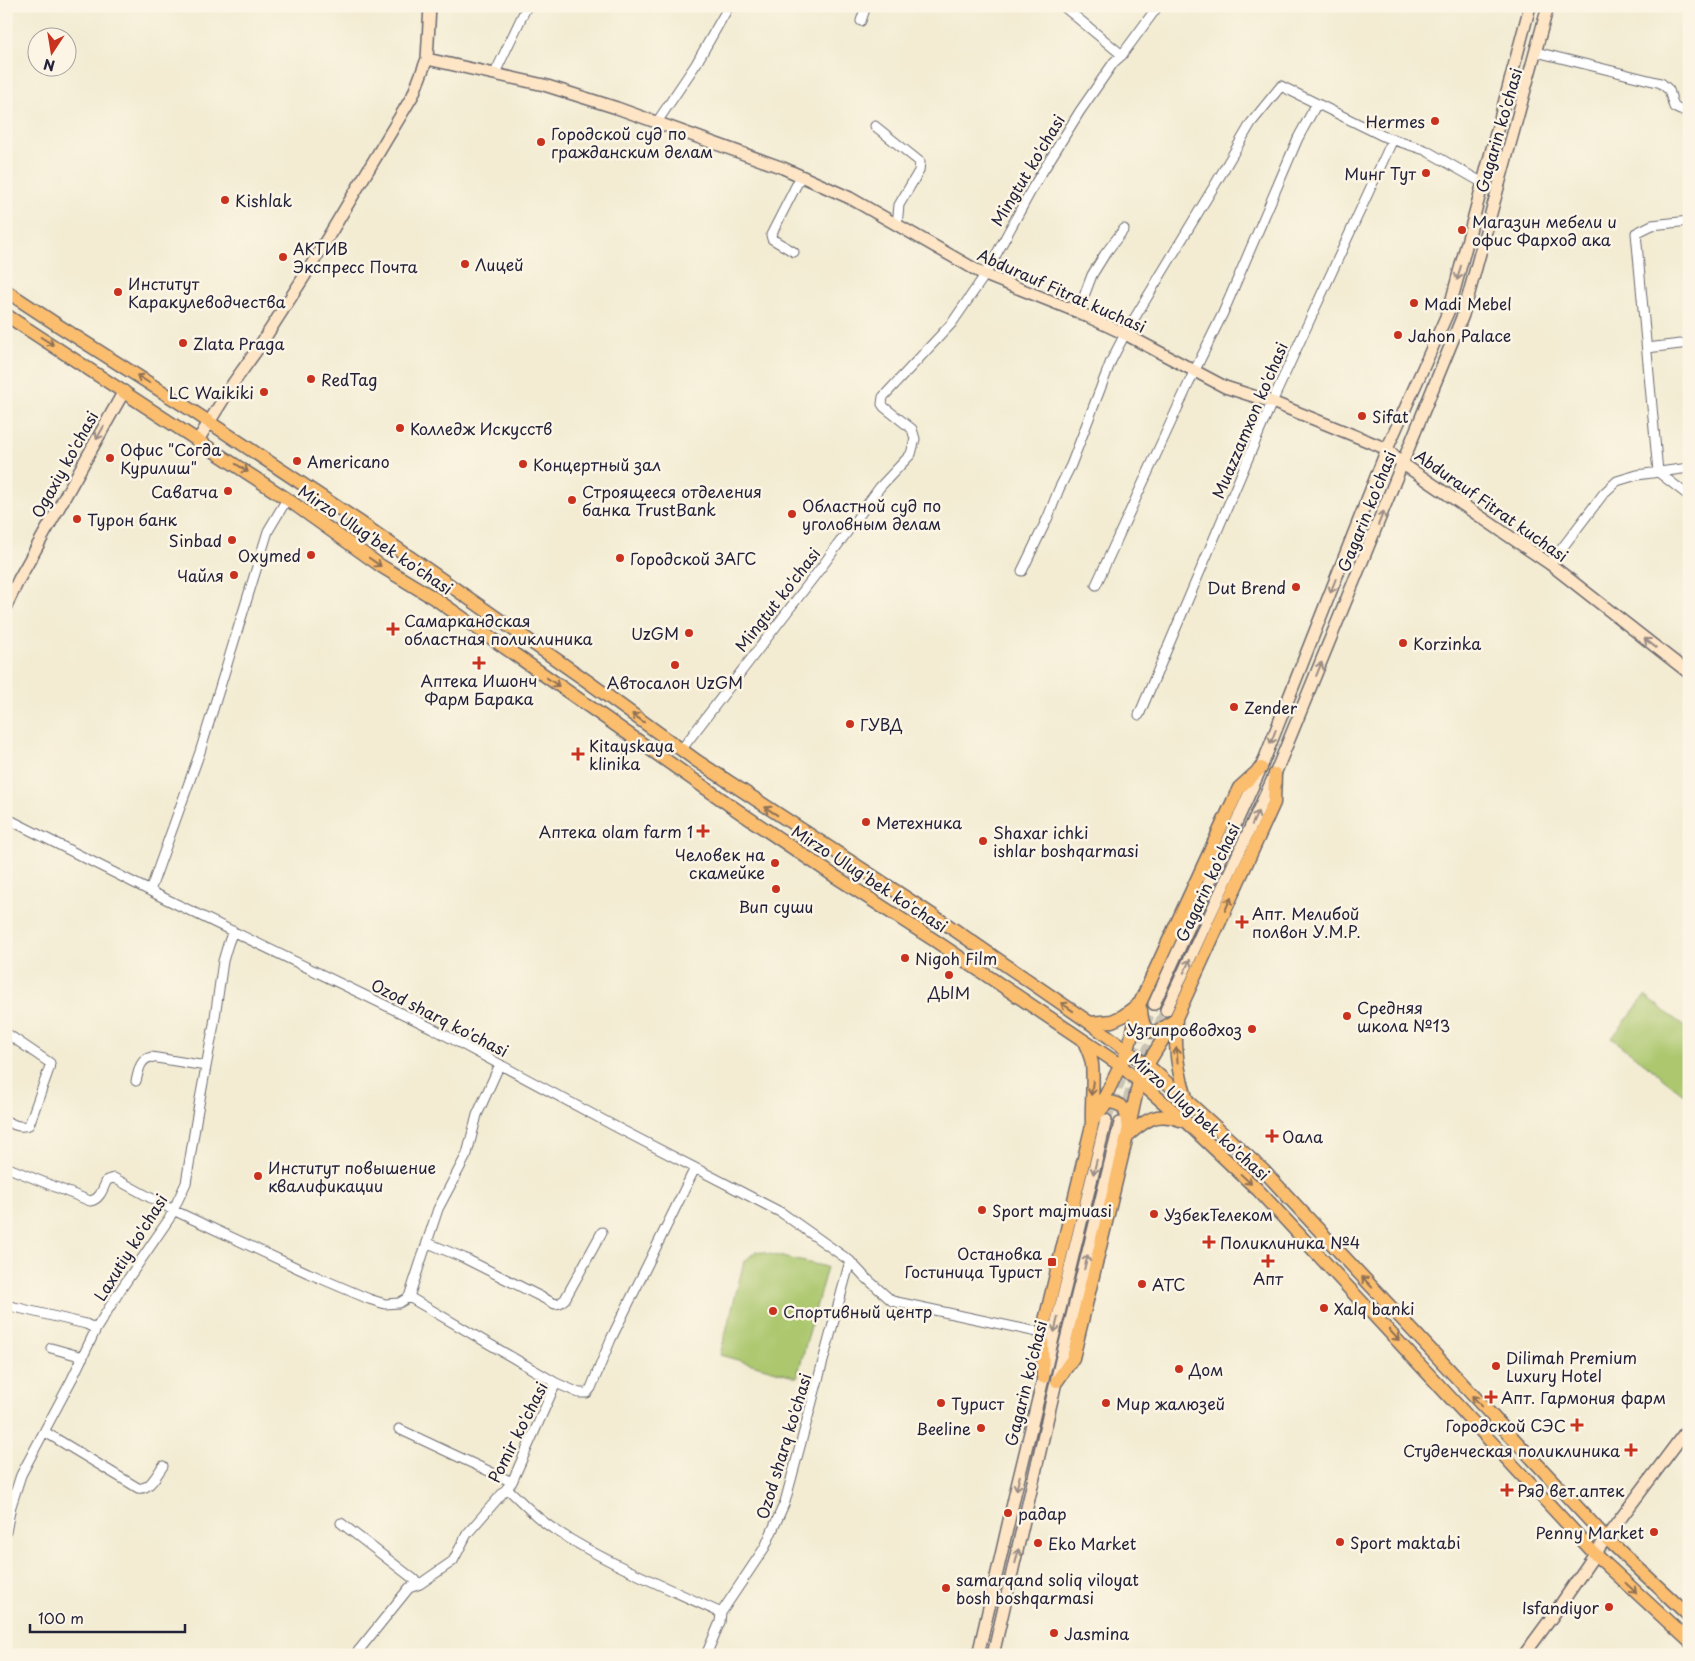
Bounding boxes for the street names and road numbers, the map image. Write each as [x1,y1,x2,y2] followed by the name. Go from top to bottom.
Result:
[1469,65,1527,195] street label: Gagarin ko'chasi
[984,110,1070,230] street label: Mingtut ko'chasi
[974,242,1150,338] street label: Abdurauf Fitrat kuchasi
[1205,338,1293,502] street label: Muazzamxon ko'chasi
[25,406,103,522] street label: Ogaxiy ko'chasi
[1411,443,1573,567] street label: Abdurauf Fitrat kuchasi
[1331,447,1401,575] street label: Gagarin ko'chasi
[294,478,458,600] street label: Mirzo Ulug'bek ko'chasi
[729,542,825,656] street label: Mingtut ko'chasi
[787,819,953,937] street label: Mirzo Ulug'bek ko'chasi
[1169,819,1245,945] street label: Gagarin ko'chasi
[367,972,513,1062] street label: Ozod sharq ko'chasi
[1125,1046,1275,1186] street label: Mirzo Ulug'bek ko'chasi
[87,1189,173,1305] street label: Laxutiy ko'chasi
[998,1318,1052,1448] street label: Gagarin ko'chasi
[749,1370,817,1522] street label: Ozod sharq ko'chasi
[481,1377,553,1487] street label: Pomir ko'chasi

